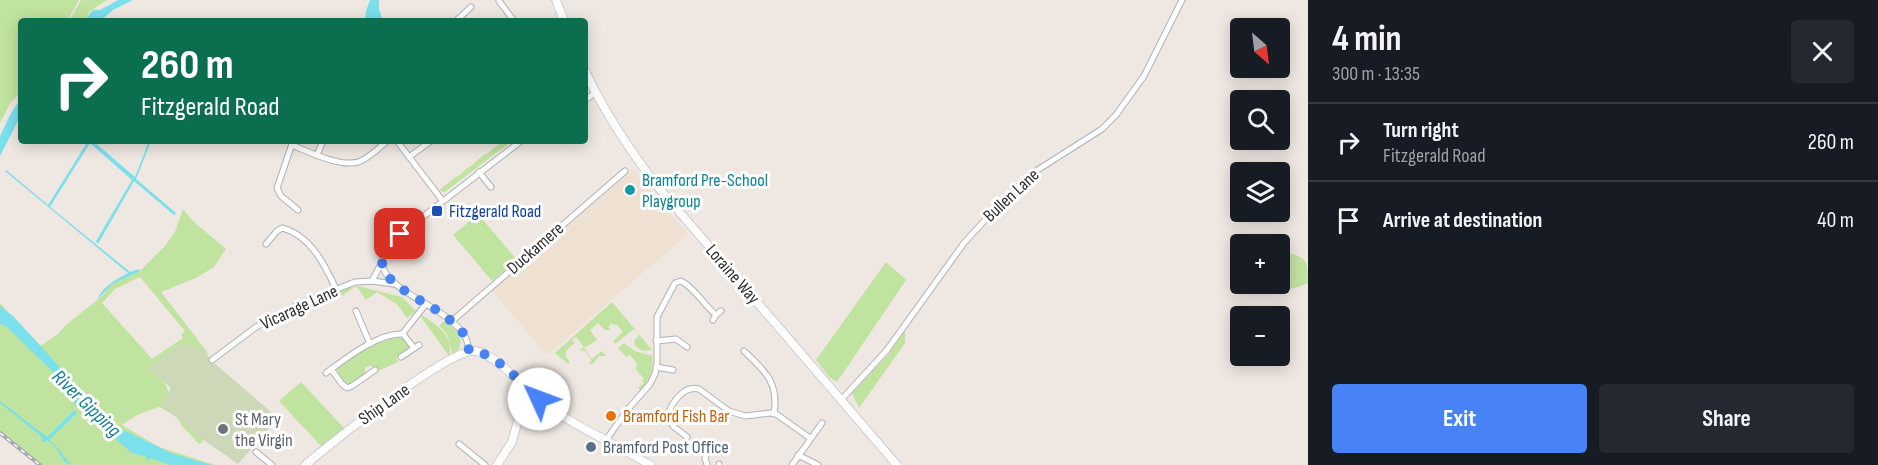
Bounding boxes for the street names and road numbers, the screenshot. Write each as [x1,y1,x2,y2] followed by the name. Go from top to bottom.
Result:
[979,164,1044,226] street label: Bullen Lane
[503,218,568,279] street label: Duckamere
[701,240,764,308] street label: Loraine Way
[257,280,341,334] street label: Vicarage Lane
[355,379,414,430] street label: Ship Lane

